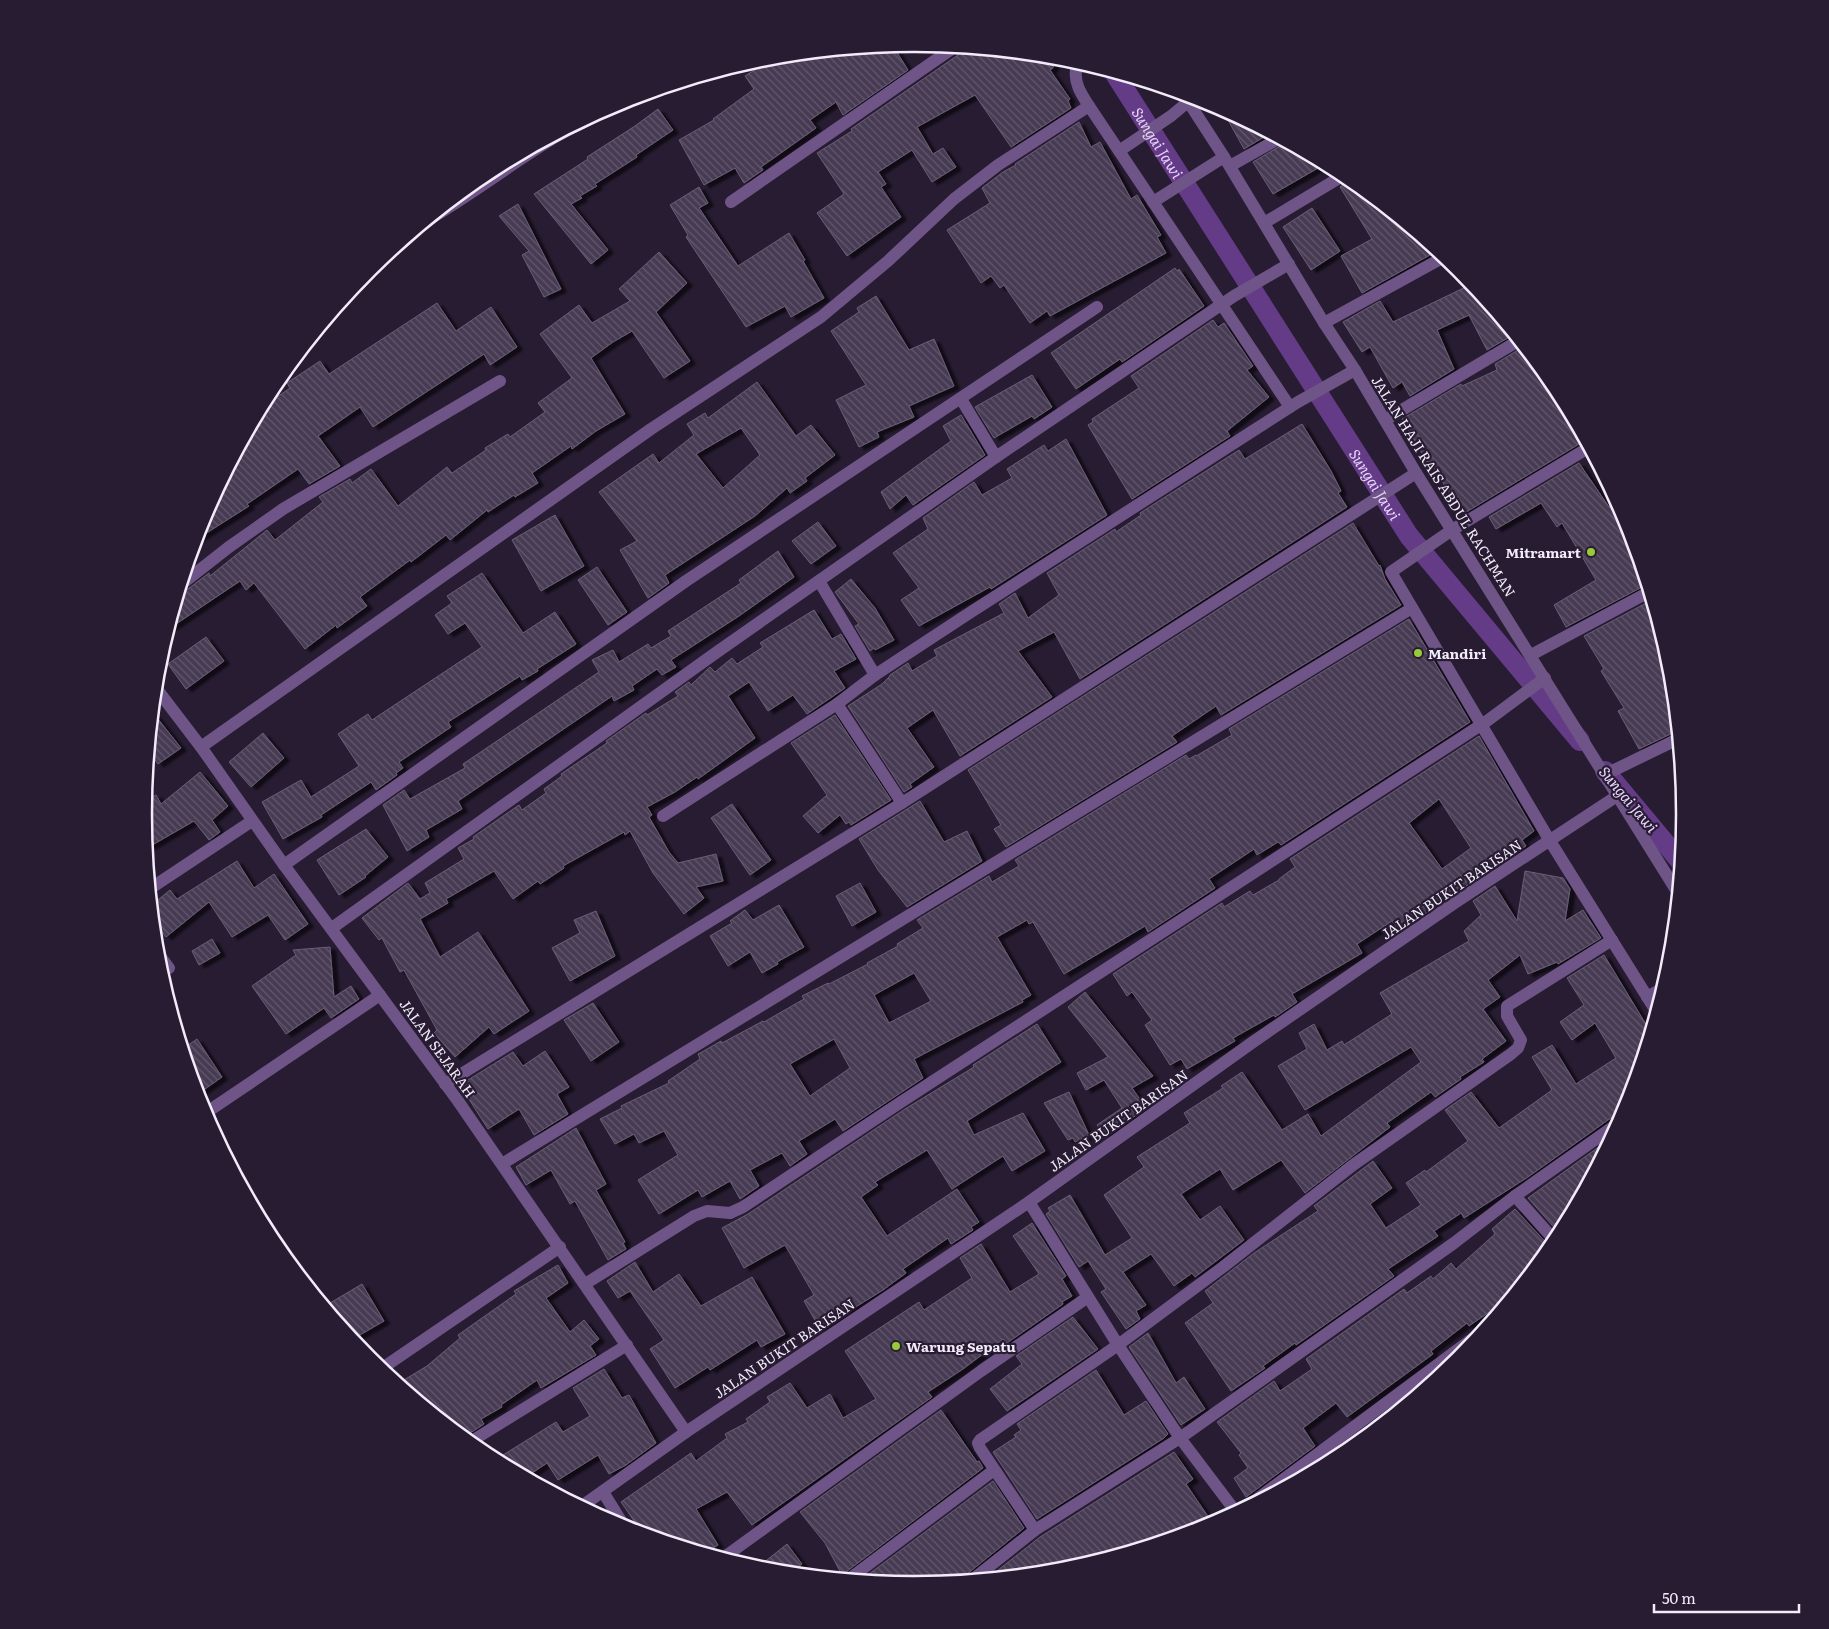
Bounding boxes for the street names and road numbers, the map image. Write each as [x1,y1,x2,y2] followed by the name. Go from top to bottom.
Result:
[1367,372,1521,600] street label: JALAN HAJI RAIS ABDUL RACHMAN
[1377,834,1525,944] street label: JALAN BUKIT BARISAN
[395,995,481,1101] street label: JALAN SEJARAH
[1044,1064,1192,1176] street label: JALAN BUKIT BARISAN
[710,1293,858,1403] street label: JALAN BUKIT BARISAN

